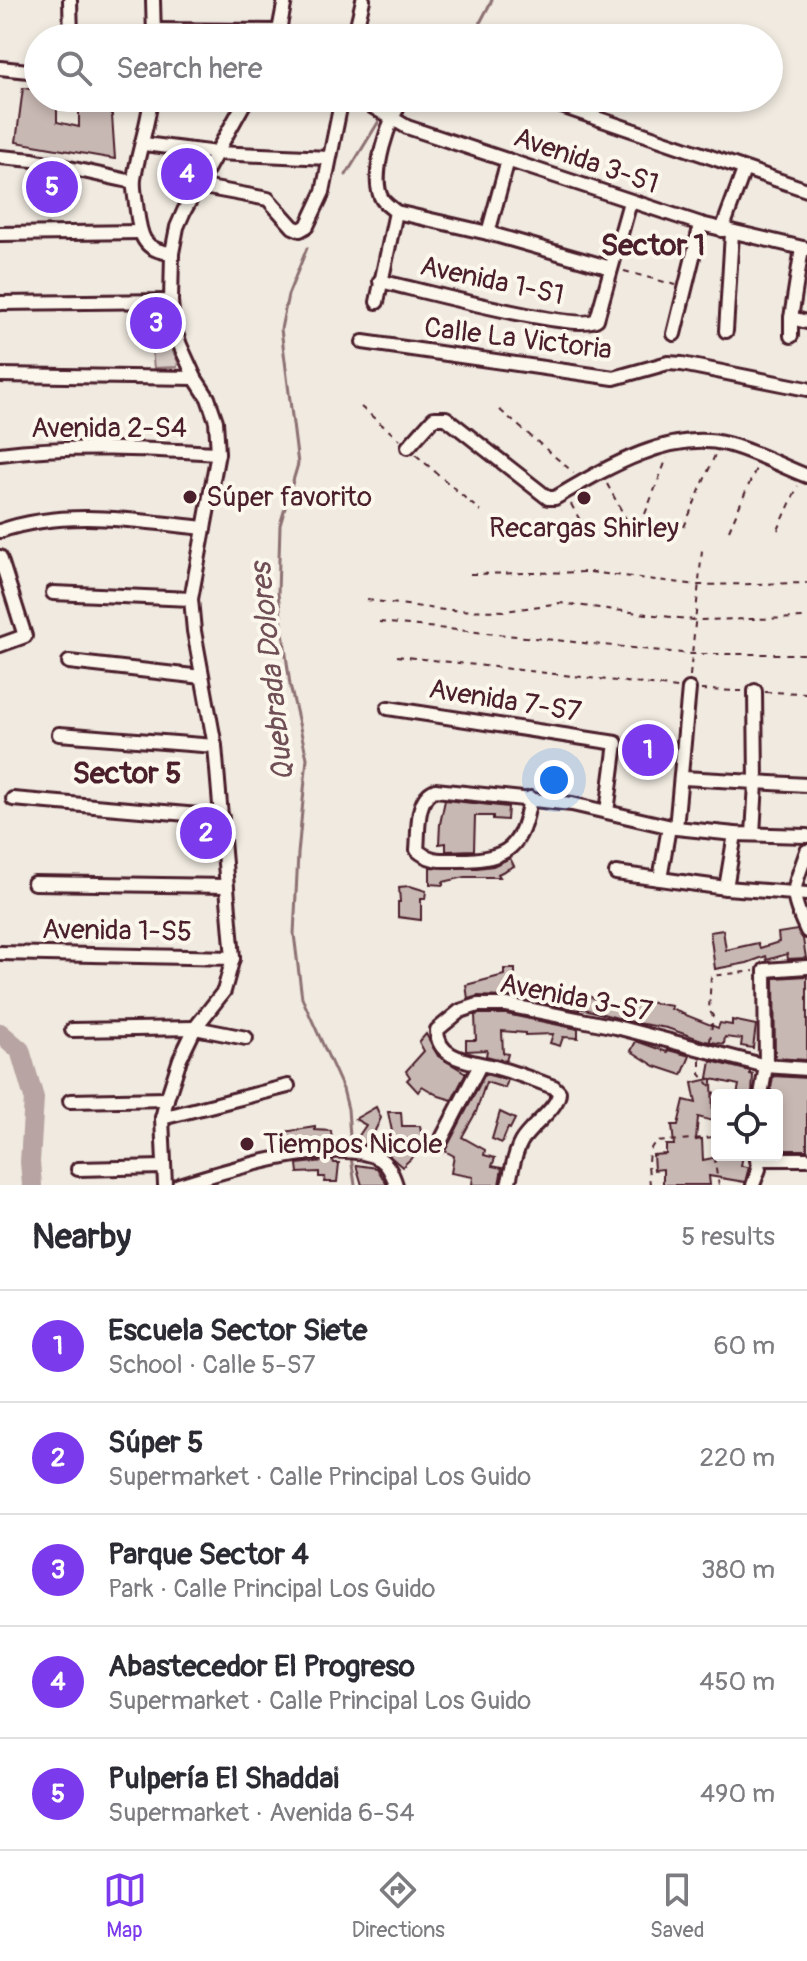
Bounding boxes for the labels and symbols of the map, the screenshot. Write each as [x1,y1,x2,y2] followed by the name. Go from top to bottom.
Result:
[509,120,663,202] street label: Avenida 3-S1
[161,144,213,204] pin: 4
[26,157,78,217] pin: 5
[601,227,705,264] district label: Sector 1
[417,249,567,313] street label: Avenida 1-S1
[130,293,182,353] pin: 3
[422,310,614,368] street label: Calle La Victoria
[31,411,187,446] street label: Avenida 2-S4
[206,480,372,515] place label: Súper favorito
[181,488,199,506] marker: Súper favorito
[575,489,593,507] marker: Recargas Shirley
[489,511,679,546] place label: Recargas Shirley
[242,557,302,783] water label: Quebrada Dolores
[426,672,584,730] street label: Avenida 7-S7
[622,720,674,780] pin: 1
[72,755,182,792] district label: Sector 5
[534,760,574,800] your location
[180,803,232,863] pin: 2
[42,912,192,950] street label: Avenida 1-S5
[497,966,655,1030] street label: Avenida 3-S7
[263,1127,443,1162] place label: Tiempos Nicole
[238,1135,256,1153] marker: Tiempos Nicole

